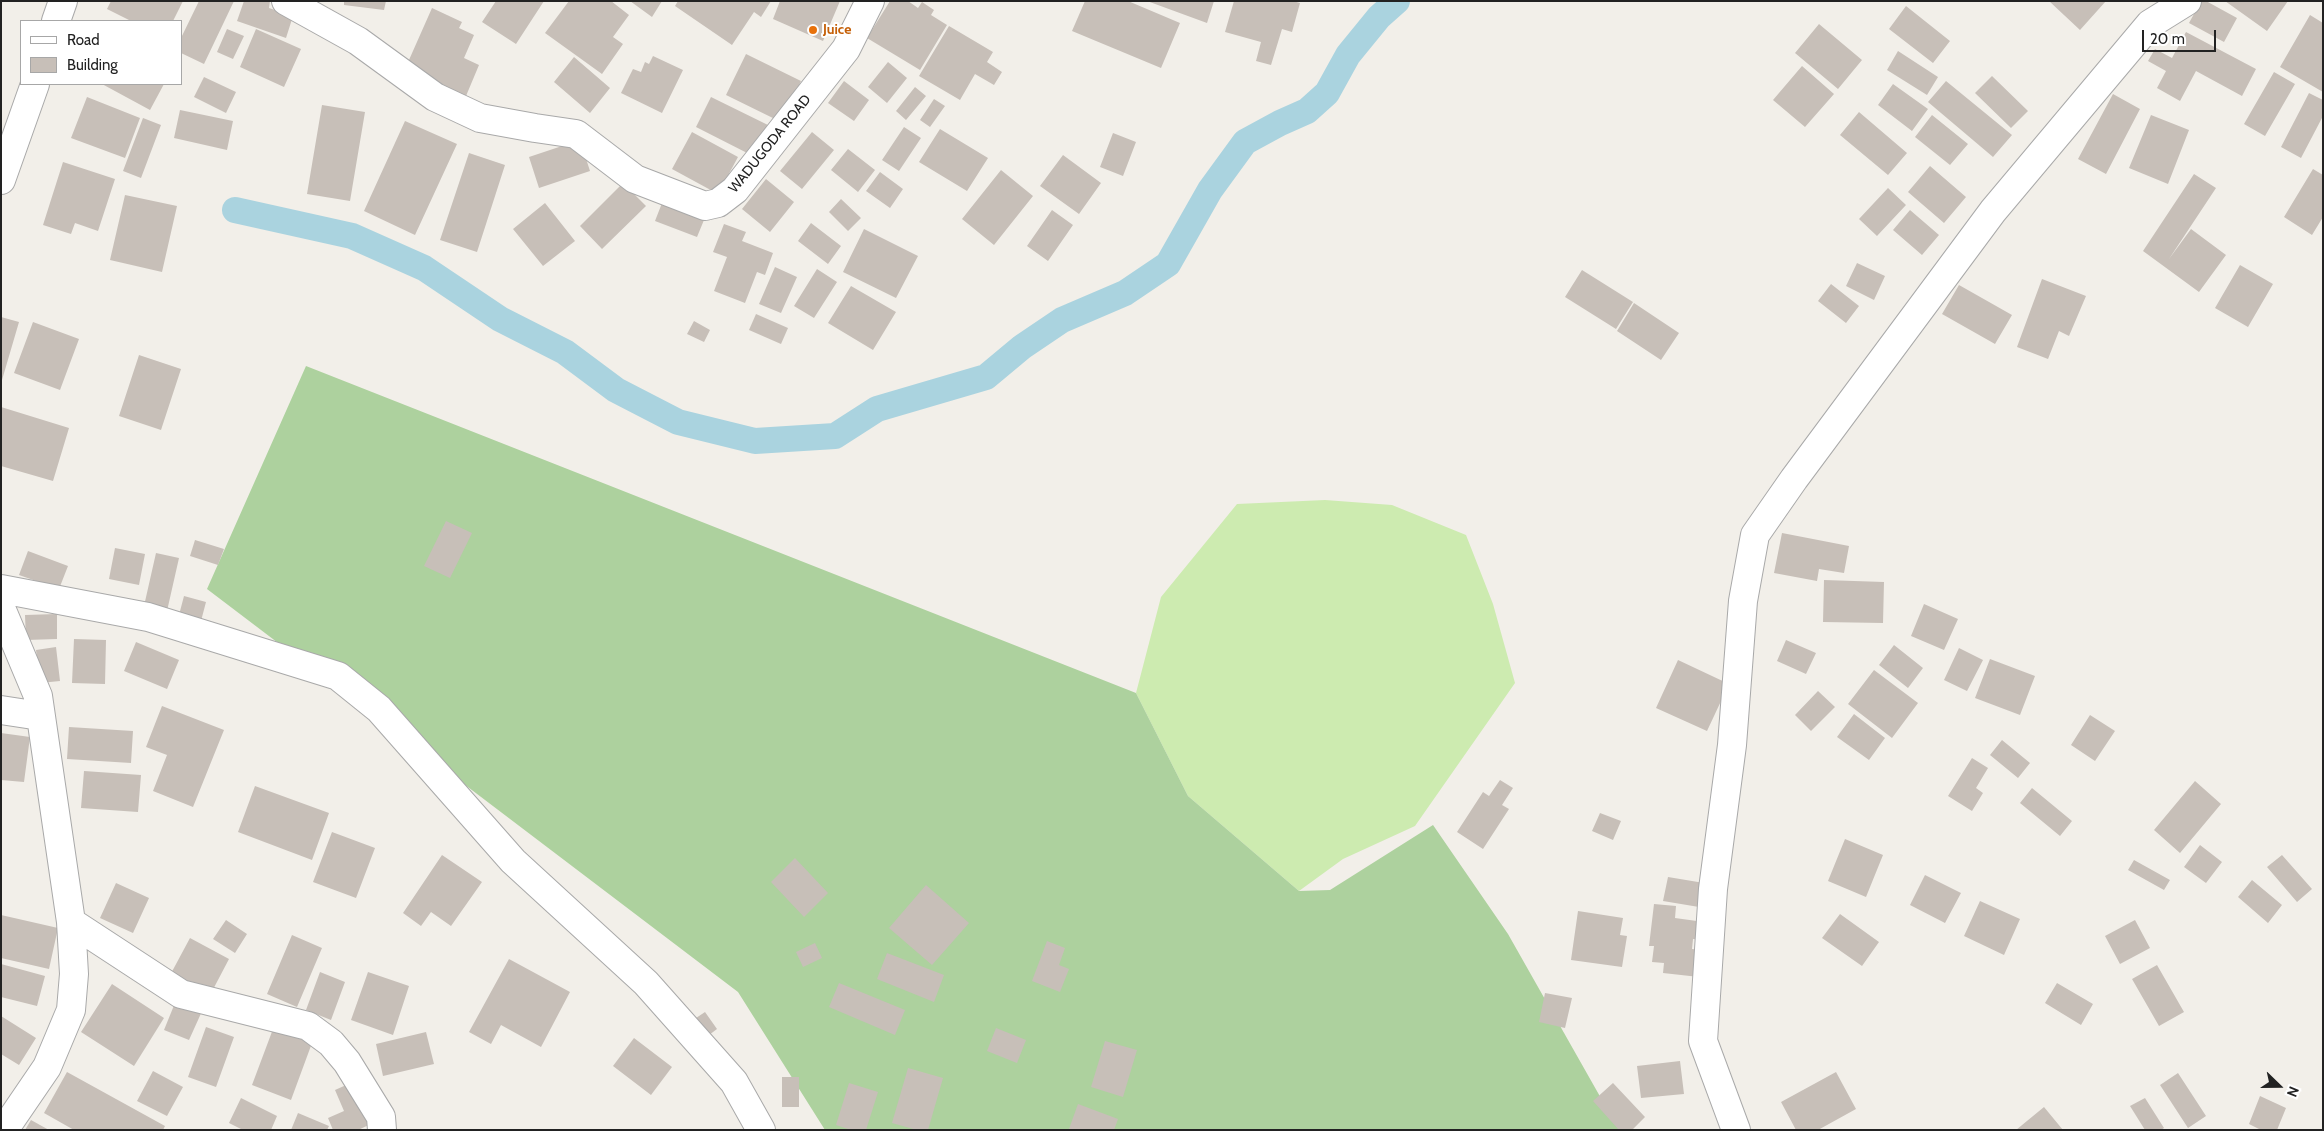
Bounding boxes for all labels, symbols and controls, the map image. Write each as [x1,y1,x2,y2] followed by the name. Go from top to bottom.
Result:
[20,20,182,85] legend
[2144,20,2218,52] scale bar
[823,22,851,38] place label: Juice
[807,24,819,36] marker: Juice
[2150,30,2185,48] text: 20 m
[67,31,100,49] text: Road
[67,56,118,74] text: Building
[725,91,815,197] street label: WADUGODA ROAD
[2254,1061,2304,1111] north arrow
[2283,1084,2303,1100] text: N

